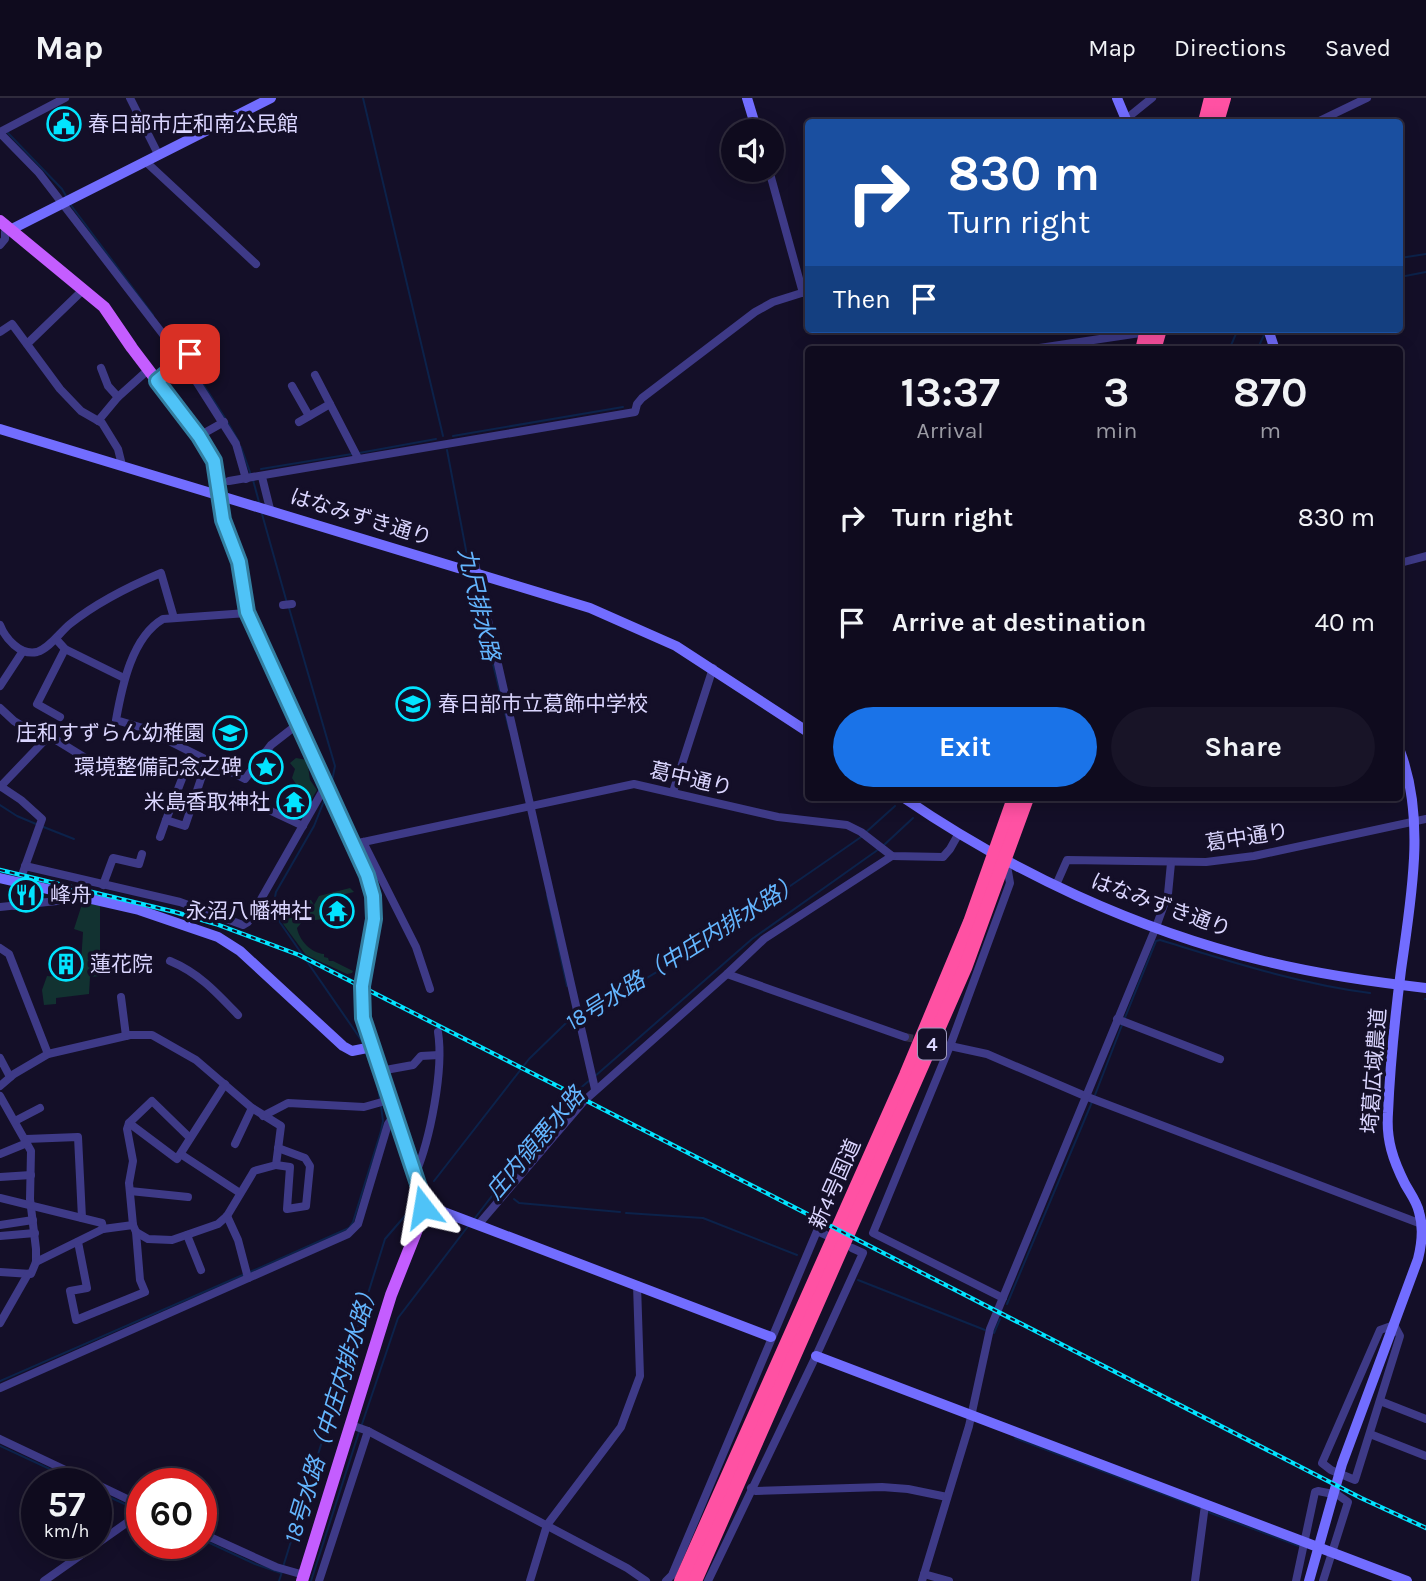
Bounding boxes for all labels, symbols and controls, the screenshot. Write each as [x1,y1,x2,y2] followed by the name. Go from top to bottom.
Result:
[35,29,103,67] text: Map
[1088,34,1136,62] text: Map
[1174,34,1287,62] text: Directions
[1325,34,1391,62] text: Saved
[45,105,83,143] public building icon: 春日部市庄和南公民館
[88,112,298,136] place label: 春日部市庄和南公民館
[721,119,784,182] map controls
[721,119,784,182] button: sound
[948,145,1100,202] text: 830 m
[833,147,924,238] icon: right
[948,204,1090,241] text: Turn right
[905,280,943,318] icon: arrive
[833,284,891,315] text: Then
[160,324,220,384] pin
[171,335,209,373] icon: arrive
[900,367,1000,417] text: 13:37
[1103,367,1129,417] text: 3
[1233,367,1308,417] text: 870
[916,417,984,444] text: Arrival
[1095,417,1138,444] text: min
[1259,417,1281,444] text: m
[287,484,435,550] street label: はなみずき通り
[833,499,871,537] icon: right
[892,502,1013,533] text: Turn right
[1298,502,1375,533] text: 830 m
[452,545,505,665] water label: 九尺排水路
[833,604,871,642] icon: arrive
[892,607,1146,638] text: Arrive at destination
[1315,607,1375,638] text: 40 m
[394,685,432,723] school or university icon: 春日部市立葛飾中学校
[438,692,648,716] place label: 春日部市立葛飾中学校
[833,707,1097,787] button: Exit
[1111,707,1375,787] button: Share
[211,714,249,752] school or university icon: 庄和すずらん幼稚園
[16,721,205,745] place label: 庄和すずらん幼稚園
[247,748,285,786] place icon: 環境整備記念之碑
[74,755,242,779] place label: 環境整備記念之碑
[647,758,735,800] street label: 葛中通り
[275,783,313,821] temple icon: 米島香取神社
[144,790,270,814] place label: 米島香取神社
[1204,819,1290,855] street label: 葛中通り
[561,869,806,1036] water label: 18号水路（中庄内排水路）
[1088,869,1234,941] street label: はなみずき通り
[7,876,45,914] restaurant icon: 峰舟
[50,883,92,907] place label: 峰舟
[318,892,356,930] temple icon: 永沼八幡神社
[186,899,312,923] place label: 永沼八幡神社
[47,945,85,983] building icon: 蓮花院
[90,952,153,976] place label: 蓮花院
[1358,1007,1390,1135] street label: 埼葛広域農道
[918,1028,946,1060] road number: 4
[481,1080,591,1205] water label: 庄内領悪水路
[805,1135,865,1233] street label: 新4号国道
[386,1170,460,1244] position arrow
[279,1278,384,1546] water label: 18号水路（中庄内排水路）
[126,1468,217,1559] speed limit sign: 60
[48,1484,85,1525] text: 57
[44,1520,89,1542] text: km/h

